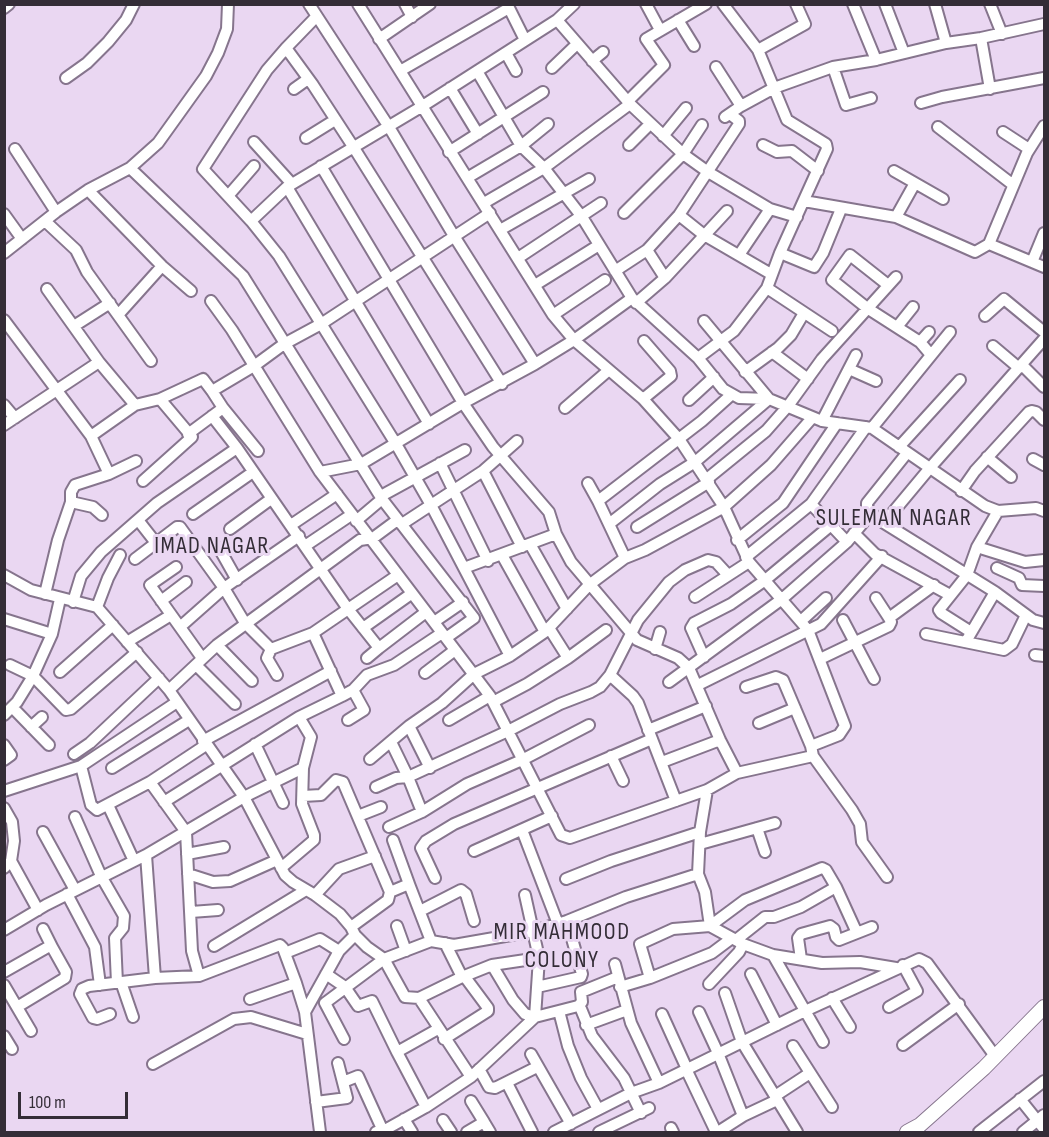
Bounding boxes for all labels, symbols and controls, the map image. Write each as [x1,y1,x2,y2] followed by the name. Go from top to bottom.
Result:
[816,505,972,533] district label: SULEMAN NAGAR
[154,533,270,561] district label: IMAD NAGAR
[494,919,630,975] district label: MIR MAHMOOD COLONY
[21,1080,130,1118] scale bar
[29,1092,66,1113] text: 100 m

